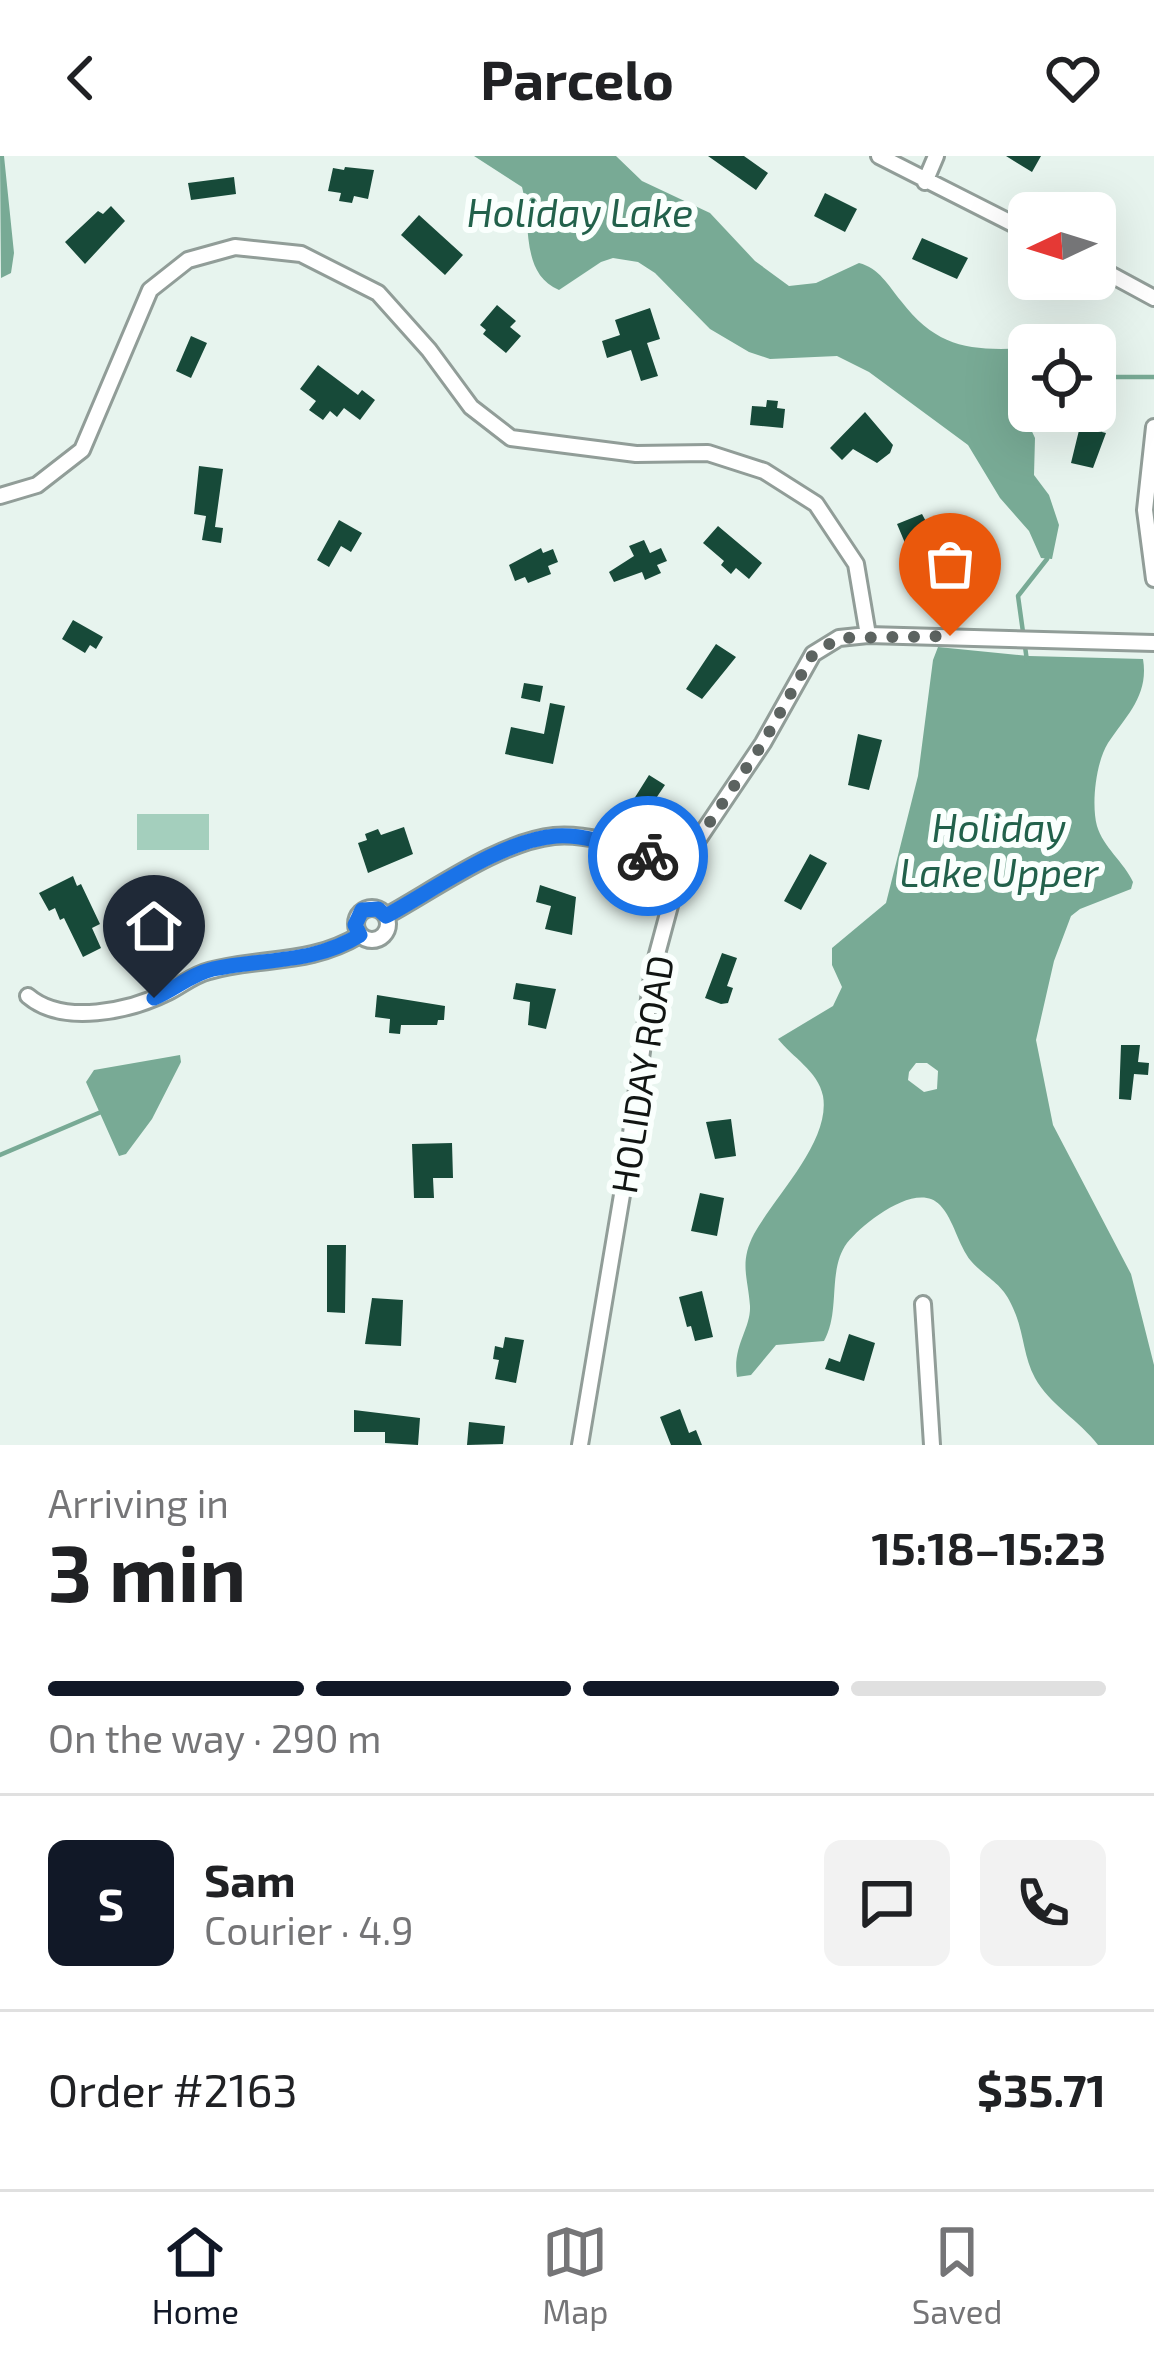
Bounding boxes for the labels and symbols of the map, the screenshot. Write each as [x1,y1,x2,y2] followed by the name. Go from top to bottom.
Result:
[467,188,693,236] water label: Holiday Lake
[1008,192,1116,300] north arrow
[899,513,1001,636] pin
[588,796,708,916] courier
[899,803,1100,895] water label: Holiday Lake Upper
[103,875,205,998] pin
[601,952,681,1196] street label: HOLIDAY ROAD

